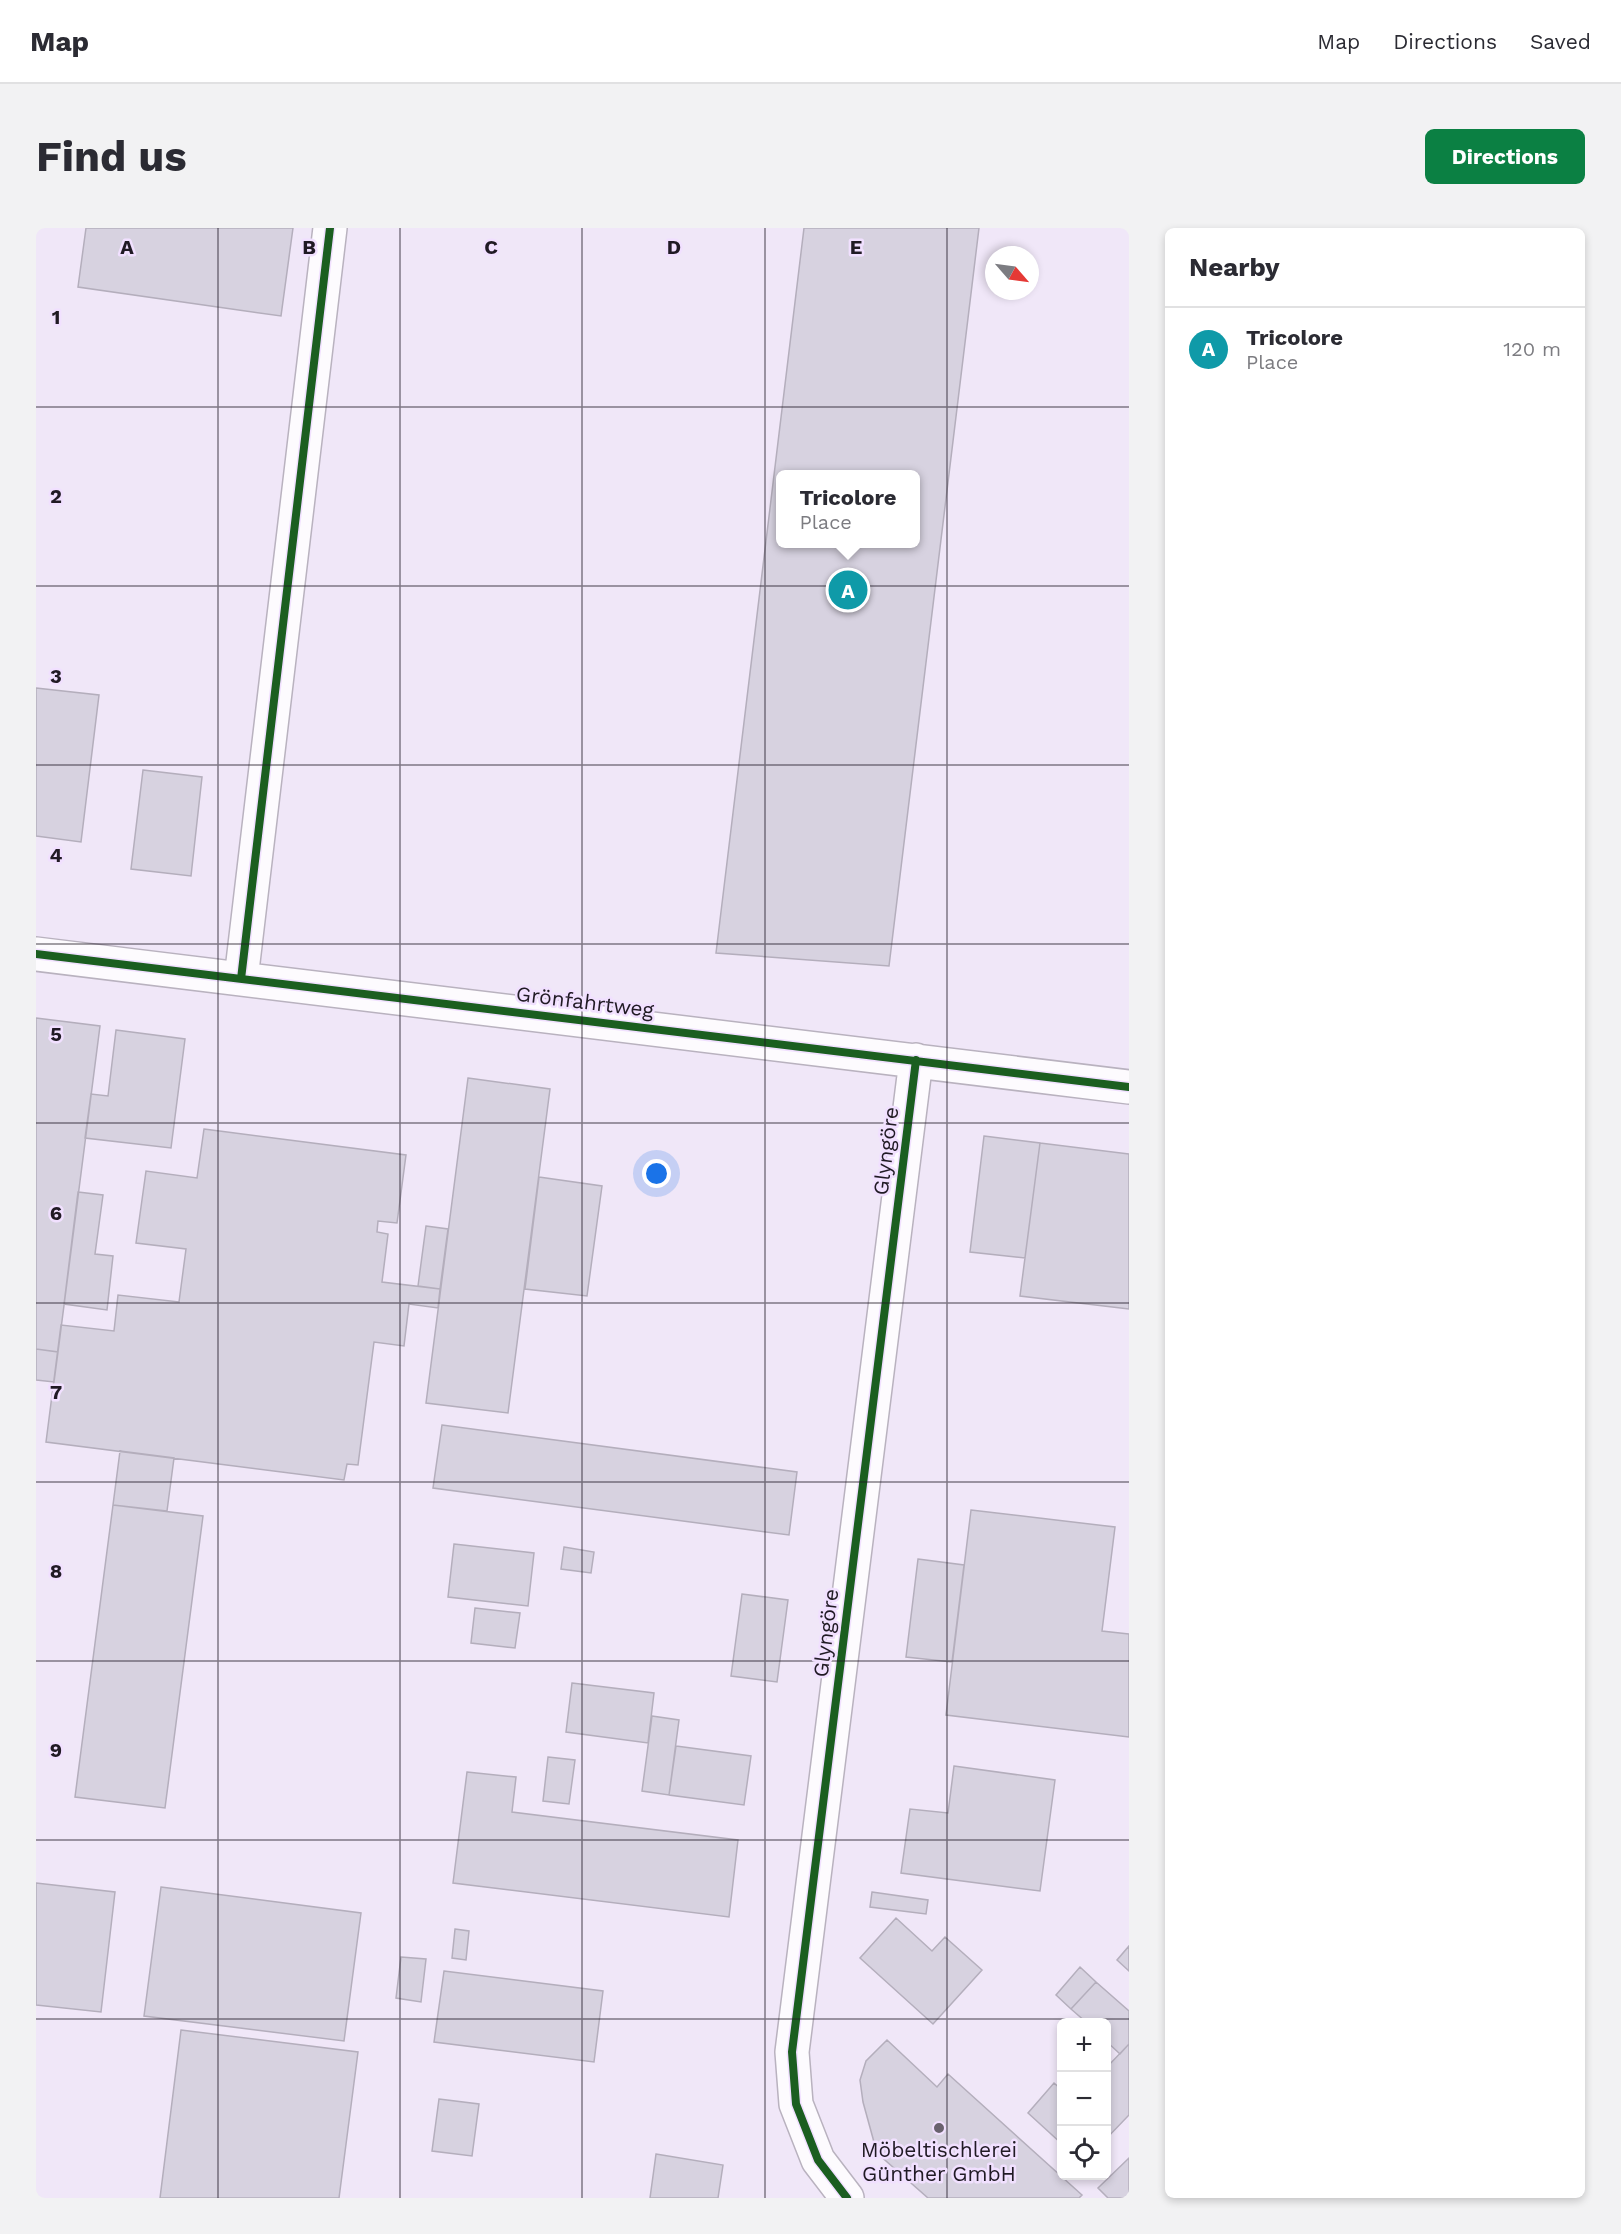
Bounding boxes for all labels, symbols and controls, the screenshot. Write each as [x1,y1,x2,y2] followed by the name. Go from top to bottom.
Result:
[30,25,89,58] text: Map
[1317,29,1360,54] text: Map
[1393,29,1497,54] text: Directions
[1530,29,1591,54] text: Saved
[1425,129,1585,184] button: Directions
[36,132,187,181] text: Find us
[120,235,134,259] text: A
[302,235,316,259] text: B
[484,235,498,259] text: C
[667,235,681,259] text: D
[850,235,862,259] text: E
[985,246,1039,300] north arrow
[1189,252,1280,282] text: Nearby
[52,305,60,329] text: 1
[1246,325,1343,350] text: Tricolore
[1202,337,1215,361] text: A
[1503,337,1561,361] text: 120 m
[1246,350,1298,374] text: Place
[776,470,920,548] popup
[50,484,62,508] text: 2
[800,485,896,510] text: Tricolore
[800,510,852,534] text: Place
[828,568,868,613] pin: A
[50,664,62,688] text: 3
[50,843,63,867] text: 4
[515,981,656,1022] street label: Grönfahrtweg
[50,1022,62,1046] text: 5
[868,1105,903,1197] street label: Glyngöre
[642,1159,671,1188] your location
[50,1201,62,1225] text: 6
[50,1380,62,1404] text: 7
[50,1559,62,1583] text: 8
[808,1587,843,1679] street label: Glyngöre
[50,1738,62,1762] text: 9
[1057,2018,1111,2180] map controls
[1057,2018,1111,2072] button: +
[1057,2072,1111,2126] button: −
[932,2121,946,2135] marker: Möbeltischlerei Günther GmbH
[1057,2126,1111,2180] button: locate
[861,2137,1017,2186] place label: Möbeltischlerei Günther GmbH

